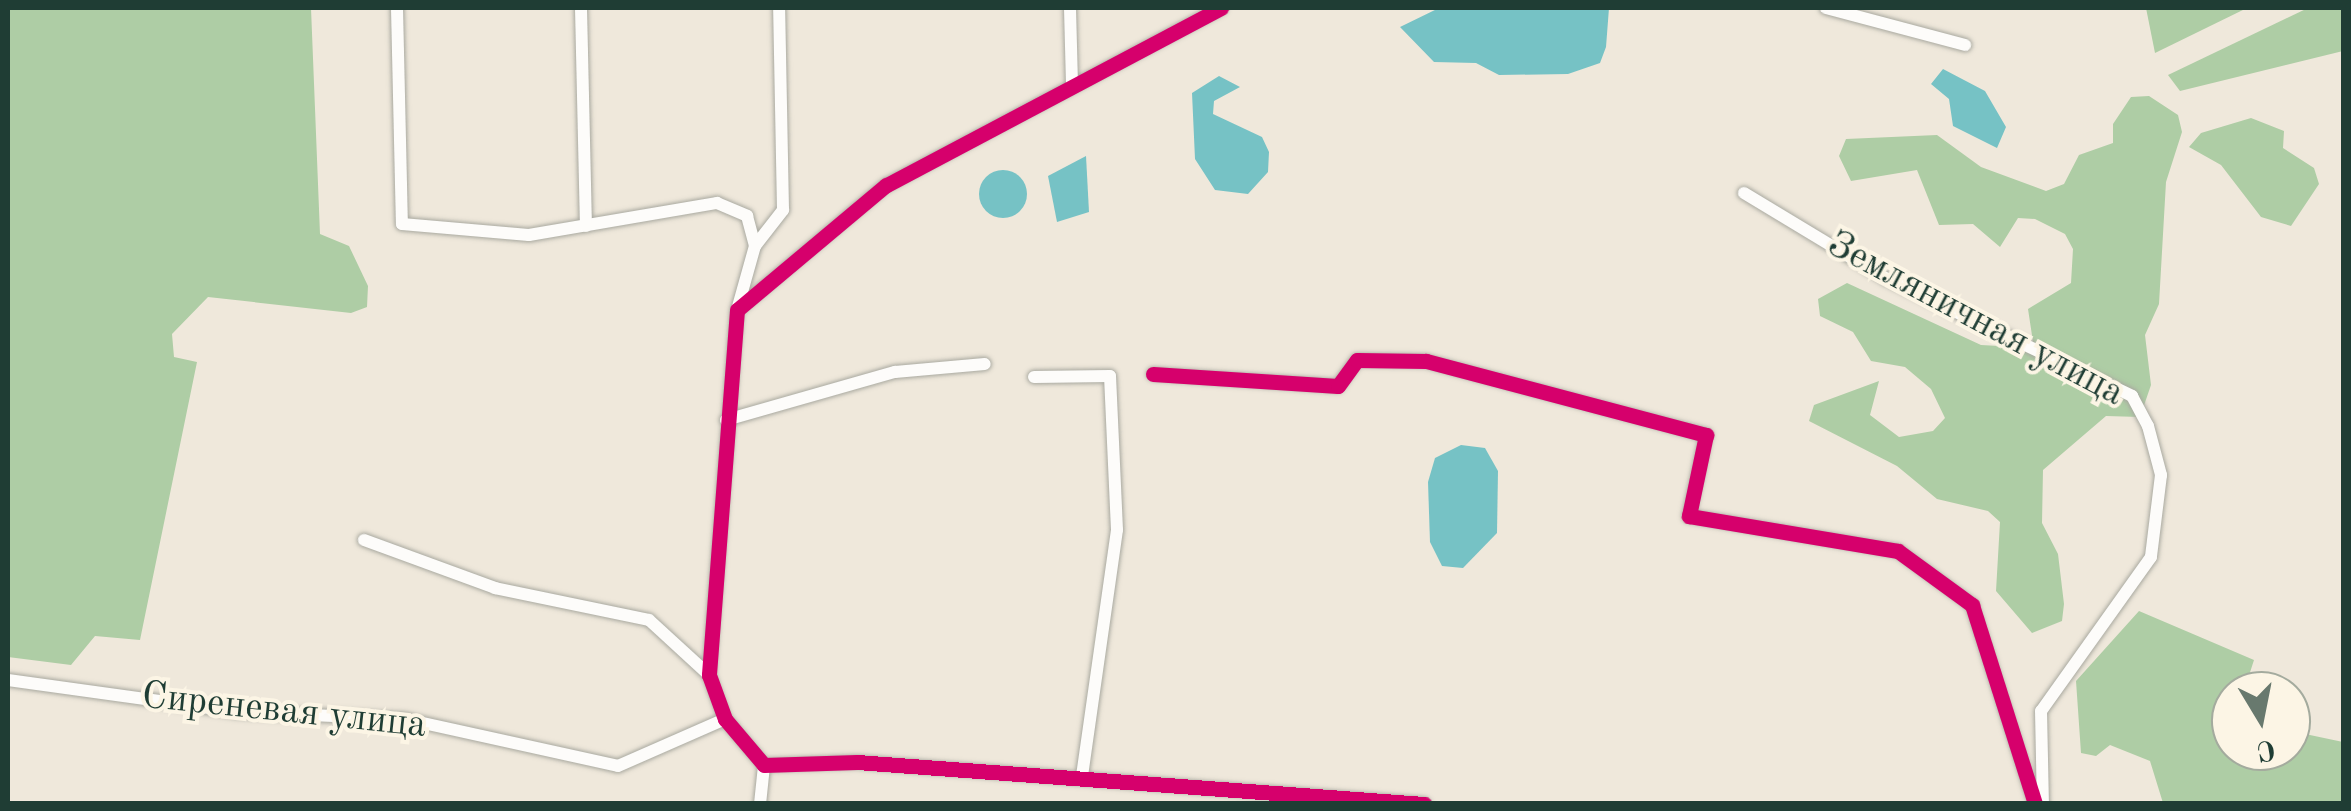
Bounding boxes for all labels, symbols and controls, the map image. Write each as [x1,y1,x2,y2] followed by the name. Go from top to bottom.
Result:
[1819,223,2131,417] street label: Земляничная улица
[2211,671,2311,771] north arrow
[139,674,429,750] street label: Сиреневая улица
[2254,733,2277,764] text: С

